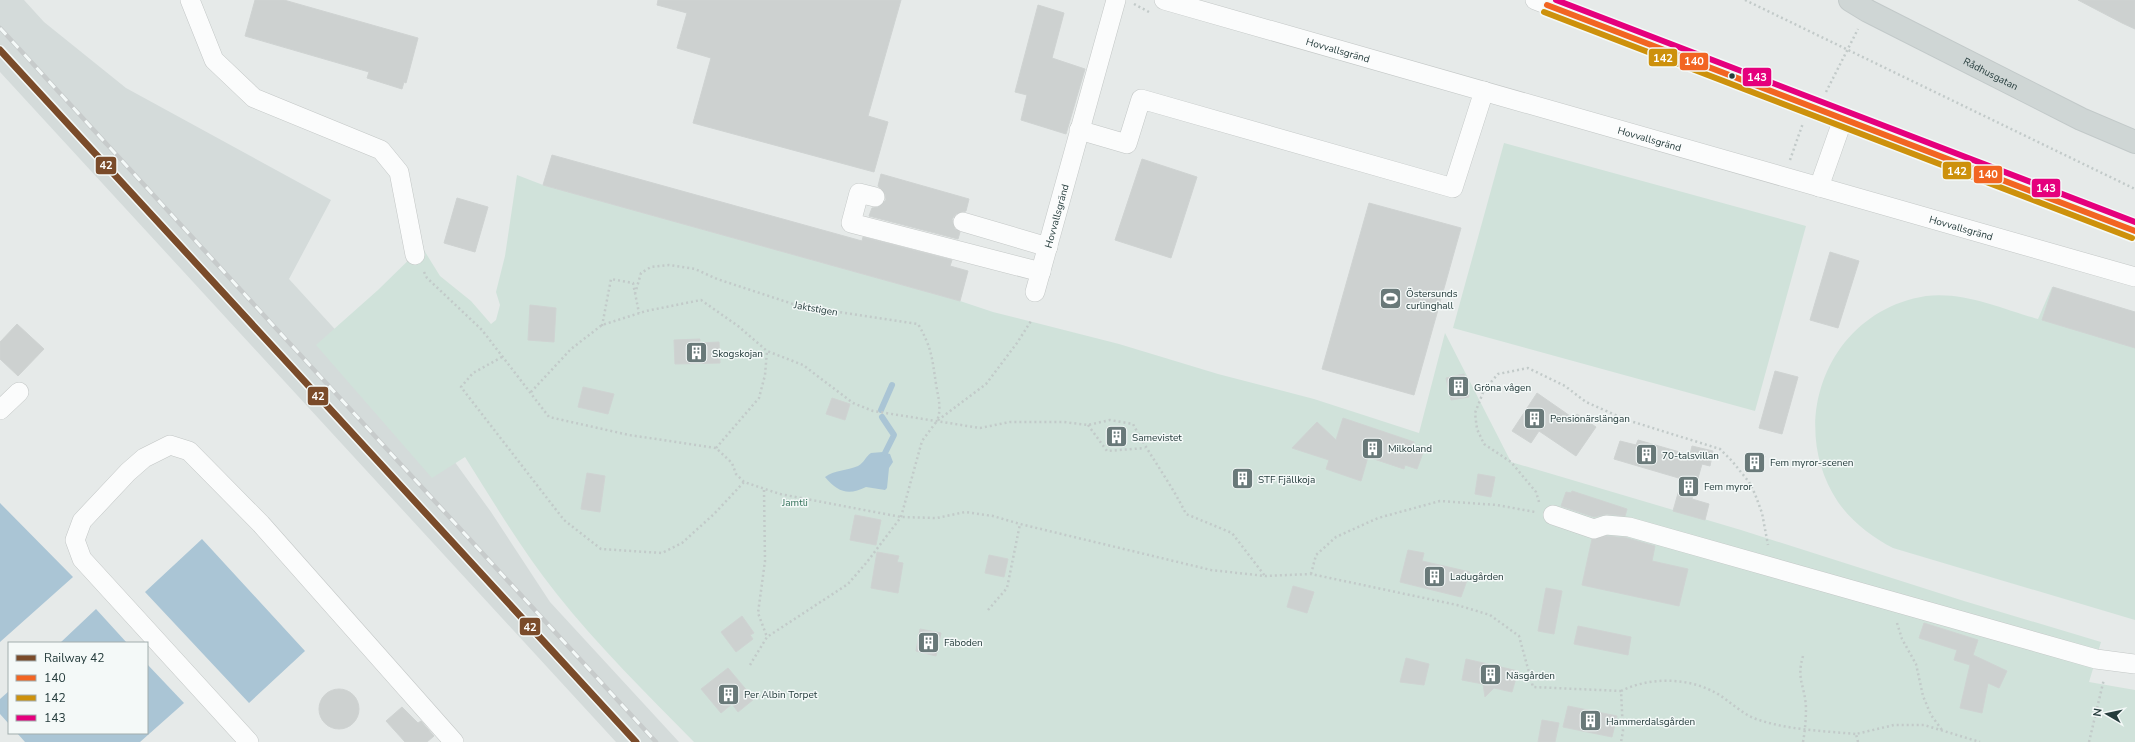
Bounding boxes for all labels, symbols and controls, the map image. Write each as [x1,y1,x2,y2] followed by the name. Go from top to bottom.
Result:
[1304,35,1371,66] street label: Hovvallsgränd
[1648,48,1678,67] line badge: 142
[1653,51,1673,66] text: 142
[1679,52,1709,71] line badge: 140
[1684,54,1704,69] text: 140
[1961,55,2020,94] street label: Rådhusgatan
[1742,67,1772,87] line badge: 143
[1747,70,1767,85] text: 143
[1727,71,1737,81] unlabelled marker
[1616,124,1683,155] street label: Hovvallsgränd
[95,156,117,175] line badge: 42
[99,158,113,173] text: 42
[1942,161,1972,180] line badge: 142
[1947,164,1967,179] text: 142
[1973,165,2003,184] line badge: 140
[1978,167,1998,182] text: 140
[2031,178,2061,198] line badge: 143
[2036,181,2056,196] text: 143
[1042,182,1073,250] street label: Hovvallsgränd
[1927,213,1995,244] street label: Hovvallsgränd
[1378,286,1404,312] sports icon: Östersunds curlinghall
[1406,287,1458,313] place label: Östersunds curlinghall
[792,298,839,320] street label: Jaktstigen
[684,340,710,366] building icon: Skogskojan
[712,347,763,361] place label: Skogskojan
[1445,374,1471,400] building icon: Gröna vågen
[1474,381,1531,395] place label: Gröna vågen
[307,386,329,406] line badge: 42
[311,389,325,404] text: 42
[1521,405,1547,431] building icon: Pensionärslängan
[1550,412,1630,426] place label: Pensionärslängan
[1103,424,1129,450] building icon: Samevistet
[1132,431,1182,445] place label: Samevistet
[1359,435,1385,461] building icon: Milkoland
[1388,442,1432,456] place label: Milkoland
[1633,442,1659,468] building icon: 70-talsvillan
[1662,449,1719,463] place label: 70-talsvillan
[1742,449,1768,475] building icon: Fem myror-scenen
[1770,456,1853,470] place label: Fem myror-scenen
[1229,466,1255,492] building icon: STF Fjällkoja
[1258,473,1315,487] place label: STF Fjällkoja
[1675,473,1701,499] building icon: Fem myror
[1704,480,1752,494] place label: Fem myror
[781,496,808,510] park label: Jamtli
[1421,563,1447,589] building icon: Ladugården
[1450,570,1504,584] place label: Ladugården
[519,617,541,636] line badge: 42
[523,620,537,635] text: 42
[915,629,941,655] building icon: Fäboden
[944,636,983,650] place label: Fäboden
[8,642,148,734] legend
[44,650,105,666] text: Railway 42
[1477,662,1503,688] building icon: Näsgården
[1506,669,1555,683] place label: Näsgården
[44,670,66,686] text: 140
[715,681,741,707] building icon: Per Albin Torpet
[744,688,818,702] place label: Per Albin Torpet
[44,690,66,706] text: 142
[2087,694,2127,734] north arrow
[2090,707,2106,718] text: N
[1577,708,1603,734] building icon: Hammerdalsgården
[44,710,66,726] text: 143
[1606,715,1695,729] place label: Hammerdalsgården

